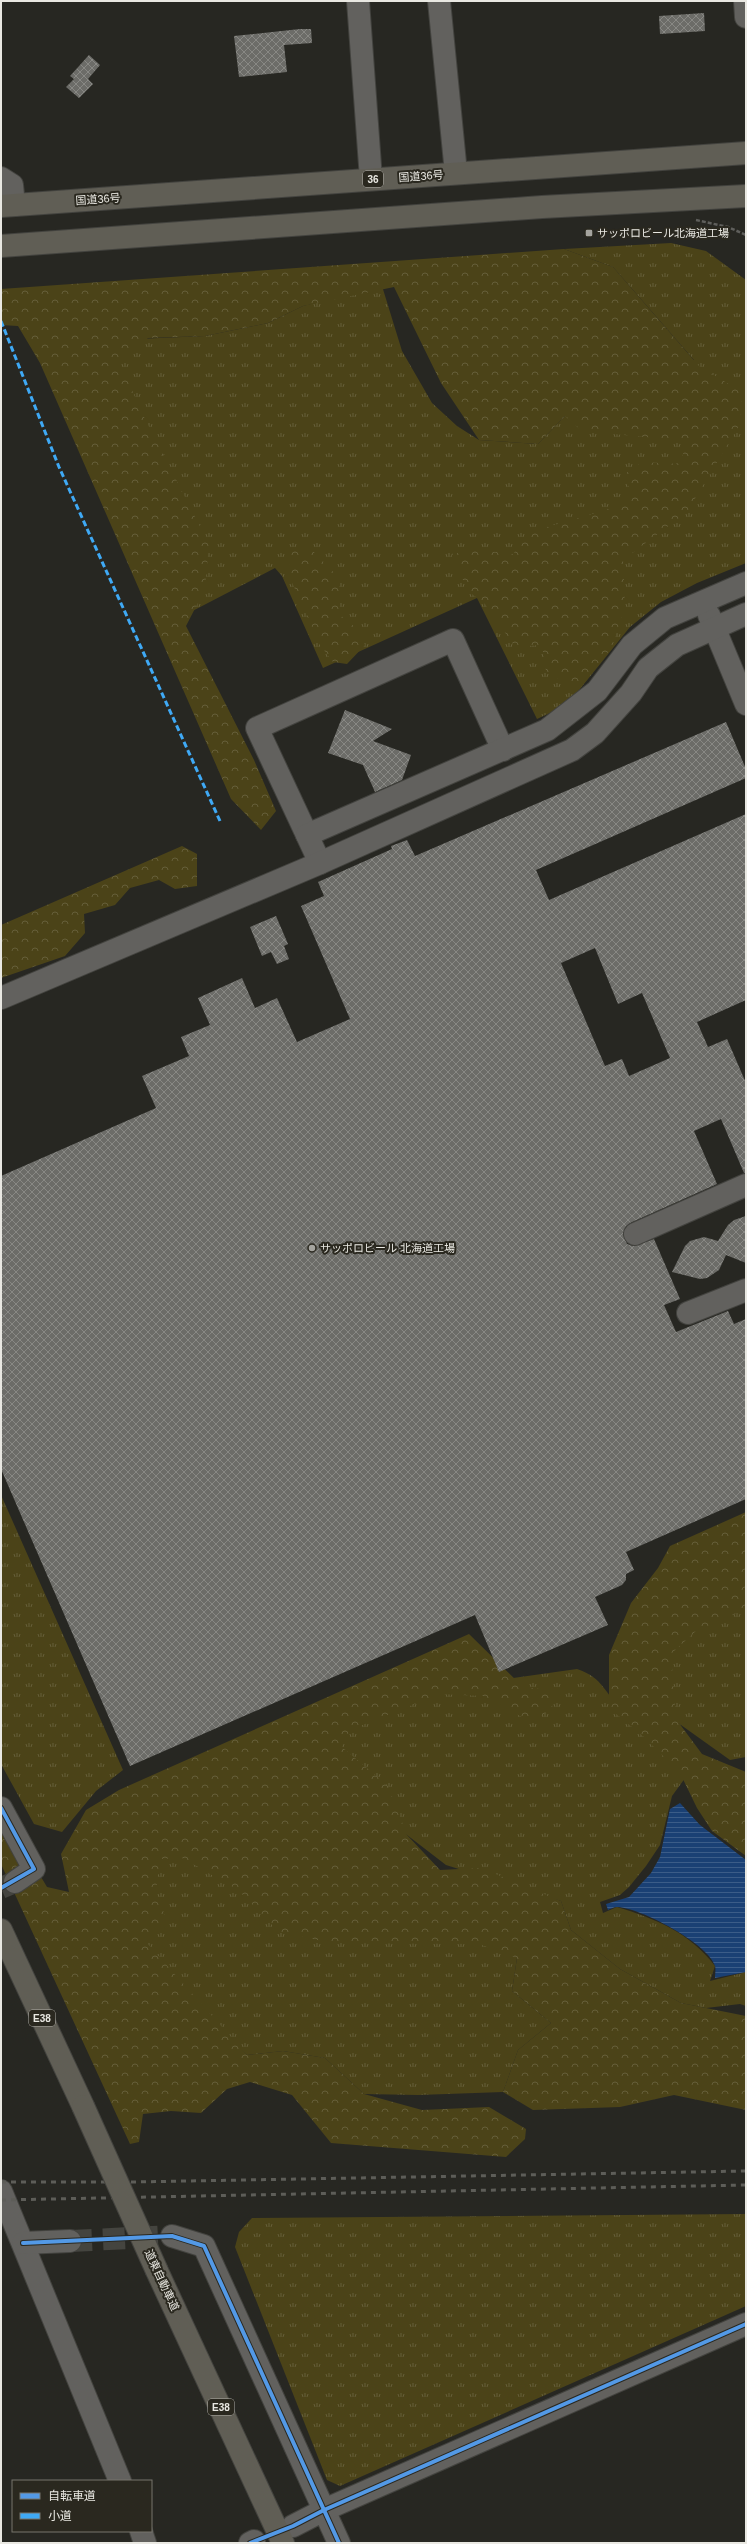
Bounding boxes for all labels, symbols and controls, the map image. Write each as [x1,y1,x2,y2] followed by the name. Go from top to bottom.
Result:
[398,168,444,184] street label: 国道36号
[363,171,383,187] road number: 36
[75,191,121,207] street label: 国道36号
[597,227,729,239] place label: サッポロビール北海道工場
[584,228,594,238] marker: サッポロビール北海道工場
[320,1242,455,1254] place label: サッポロビール 北海道工場
[307,1243,317,1253] marker: サッポロビール 北海道工場
[29,2010,55,2026] road number: E38
[143,2248,181,2312] street label: 道東自動車道
[208,2399,234,2415] road number: E38
[12,2480,152,2532] legend
[48,2489,96,2503] text: 自転車道
[48,2509,72,2523] text: 小道

